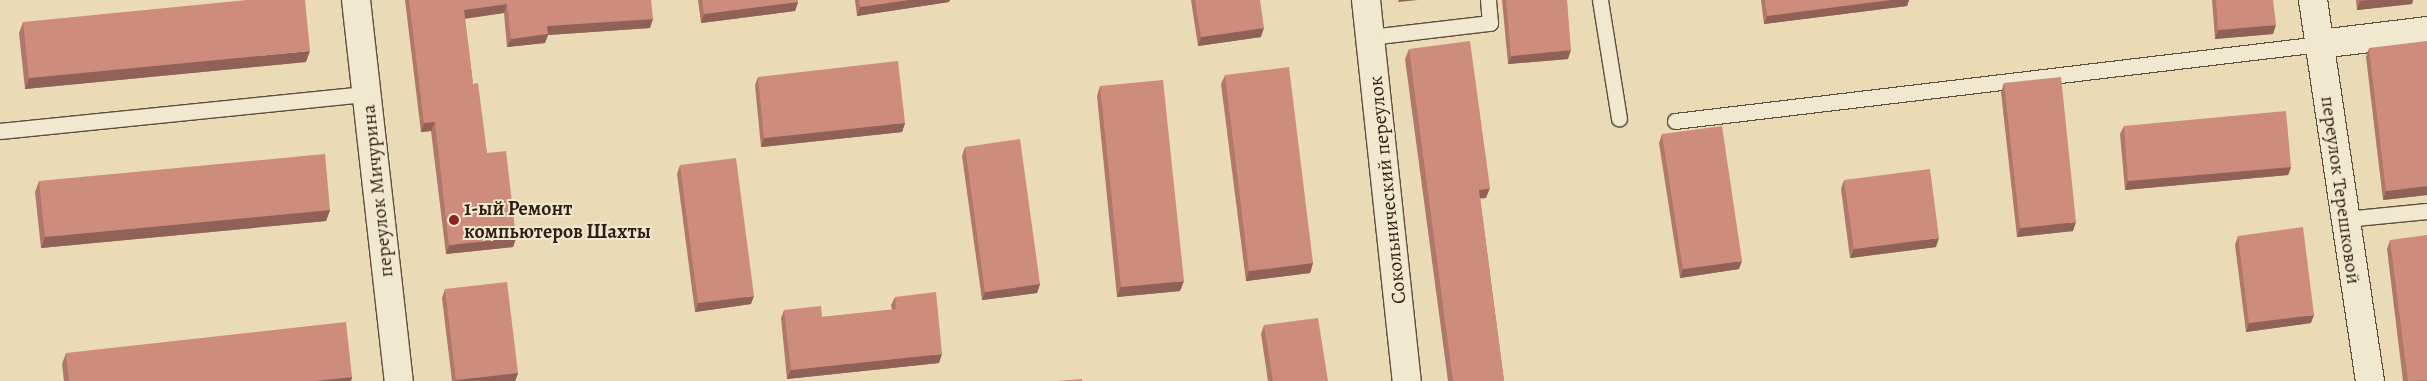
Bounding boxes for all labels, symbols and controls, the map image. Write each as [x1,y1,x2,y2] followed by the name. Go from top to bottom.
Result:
[1363,75,1411,305] street label: Сокольнический переулок
[2316,94,2366,286] street label: переулок Терешковой
[356,103,398,279] street label: переулок Мичурина
[464,196,651,243] place label: 1-ый Ремонт компьютеров Шахты
[448,214,460,226] marker: 1-ый Ремонт компьютеров Шахты

